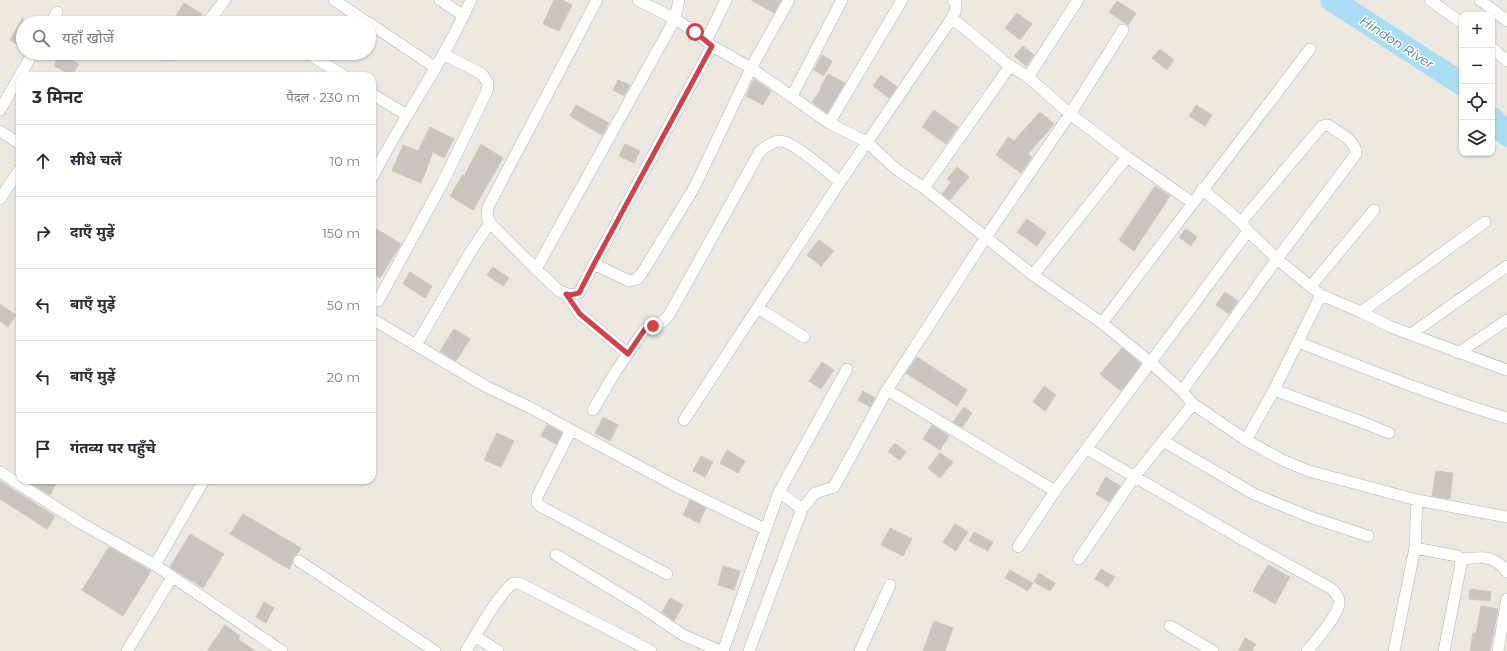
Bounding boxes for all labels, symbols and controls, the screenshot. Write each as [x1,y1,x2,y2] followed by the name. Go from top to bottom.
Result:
[1357,12,1438,72] water label: Hindon River
[1459,12,1495,156] map controls
[1459,12,1495,48] button: +
[16,16,376,60] search box
[686,23,704,41] route start
[30,27,52,49] icon: search
[62,28,114,47] text: यहाँ खोजें
[1459,48,1495,84] button: −
[1459,84,1495,120] button: locate
[32,87,83,107] text: 3 मिनट
[286,89,360,105] text: पैदल · 230 m
[1459,120,1495,156] button: layers
[32,150,54,172] icon: ahead
[70,150,122,169] text: सीधे चलें
[330,153,360,169] text: 10 m
[32,222,54,244] icon: right
[70,222,115,241] text: दाएँ मुड़ें
[322,225,360,241] text: 150 m
[32,294,54,316] icon: left
[70,294,115,313] text: बाएँ मुड़ें
[327,297,360,313] text: 50 m
[644,317,662,335] route end
[32,366,54,388] icon: left
[70,366,115,385] text: बाएँ मुड़ें
[327,369,360,385] text: 20 m
[32,438,54,460] icon: arrive
[70,438,156,457] text: गंतव्य पर पहुँचे

